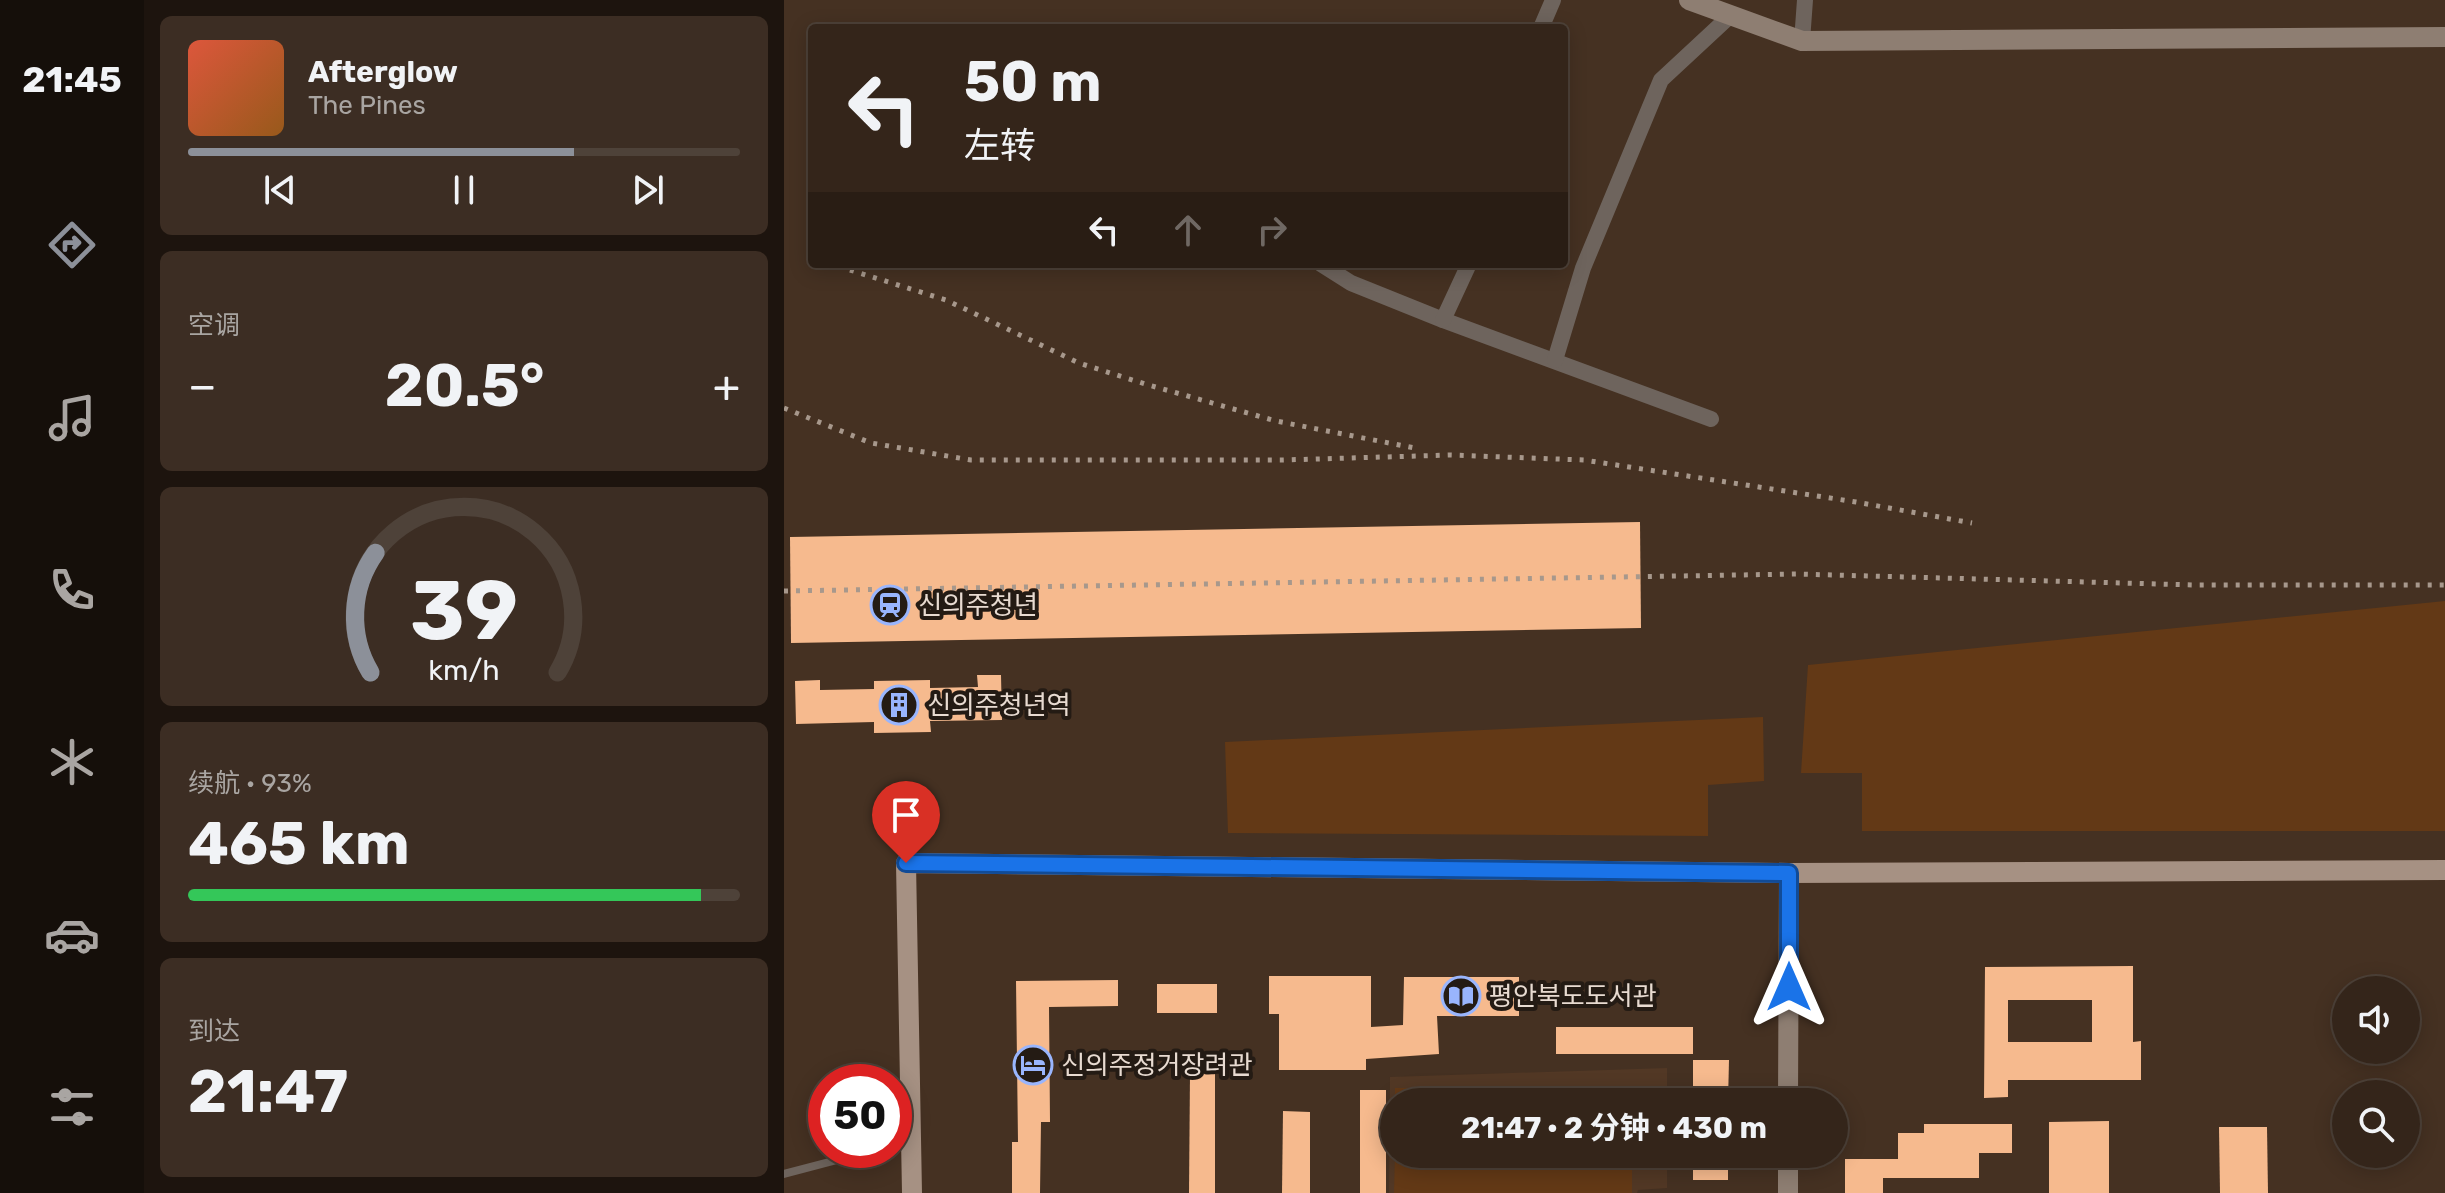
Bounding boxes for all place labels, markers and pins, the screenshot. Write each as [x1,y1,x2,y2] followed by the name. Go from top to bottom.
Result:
[869,584,911,626] station icon: 신의주청년
[918,590,1038,621] place label: 신의주청년
[878,684,920,726] building icon: 신의주청년역
[927,690,1071,721] place label: 신의주청년역
[872,781,940,863] pin
[1440,975,1482,1017] library icon: 평안북도도서관
[1489,981,1657,1012] place label: 평안북도도서관
[1012,1044,1054,1086] hotel icon: 신의주정거장려관
[1061,1050,1252,1081] place label: 신의주정거장려관

